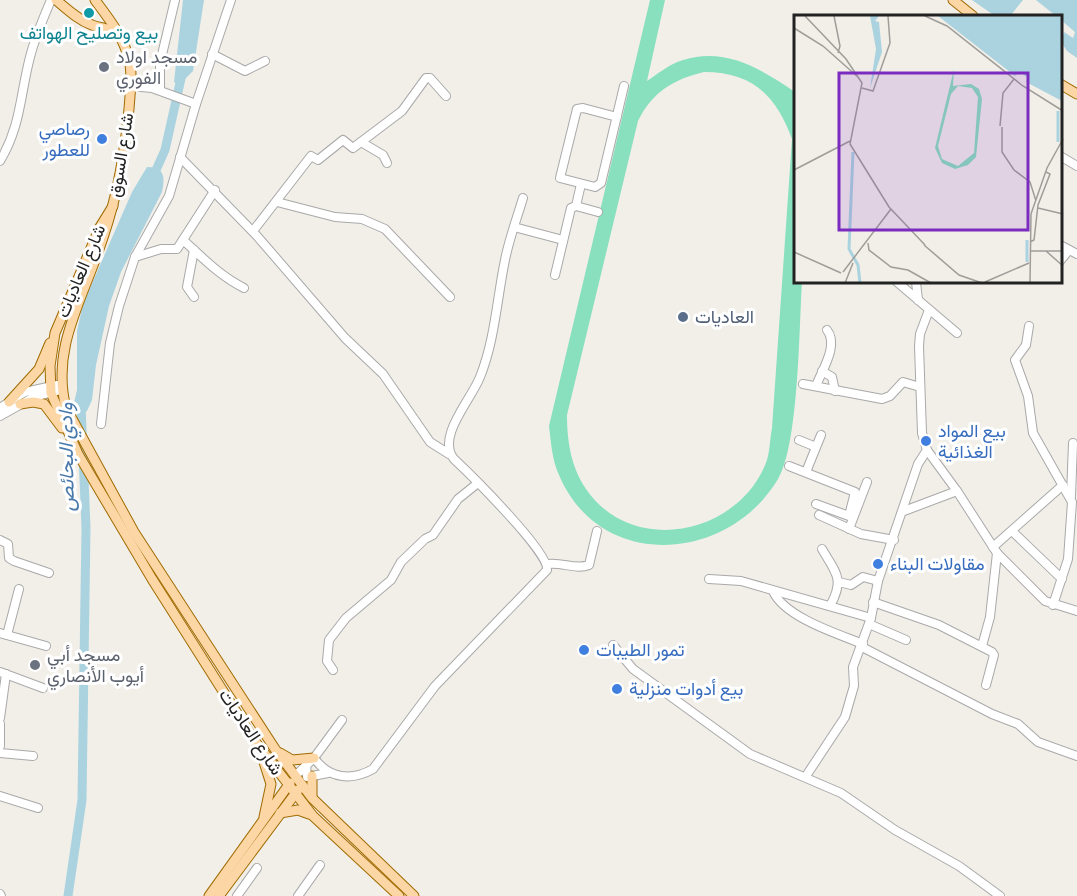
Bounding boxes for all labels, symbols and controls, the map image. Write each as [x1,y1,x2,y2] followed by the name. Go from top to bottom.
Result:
[82,6,96,20] marker: بيع وتصليح الهواتف
[794,15,1062,284] inset map
[20,21,158,45] place label: بيع وتصليح الهواتف
[116,45,197,93] place label: مسجد اولاد الفوري
[97,60,111,74] marker: مسجد اولاد الفوري
[102,111,140,199] street label: شارع السوق
[39,117,90,161] place label: رصاصي للعطور
[95,132,109,146] marker: رصاصي للعطور
[51,221,111,321] street label: شارع العاديات
[695,305,754,328] place label: العاديات
[676,310,690,324] marker: العاديات
[52,402,83,512] water label: وادي البحائص
[938,419,1006,463] place label: بيع المواد الغذائية
[919,434,933,448] marker: بيع المواد الغذائية
[890,552,985,575] place label: مقاولات البناء
[871,557,885,571] marker: مقاولات البناء
[596,638,685,661] place label: تمور الطيبات
[47,643,144,691] place label: مسجد أبي أيوب الأنصاري
[577,643,591,657] marker: تمور الطيبات
[28,658,42,672] marker: مسجد أبي أيوب الأنصاري
[629,677,743,701] place label: بيع أدوات منزلية
[610,682,624,696] marker: بيع أدوات منزلية
[213,684,289,780] street label: شارع العاديات

